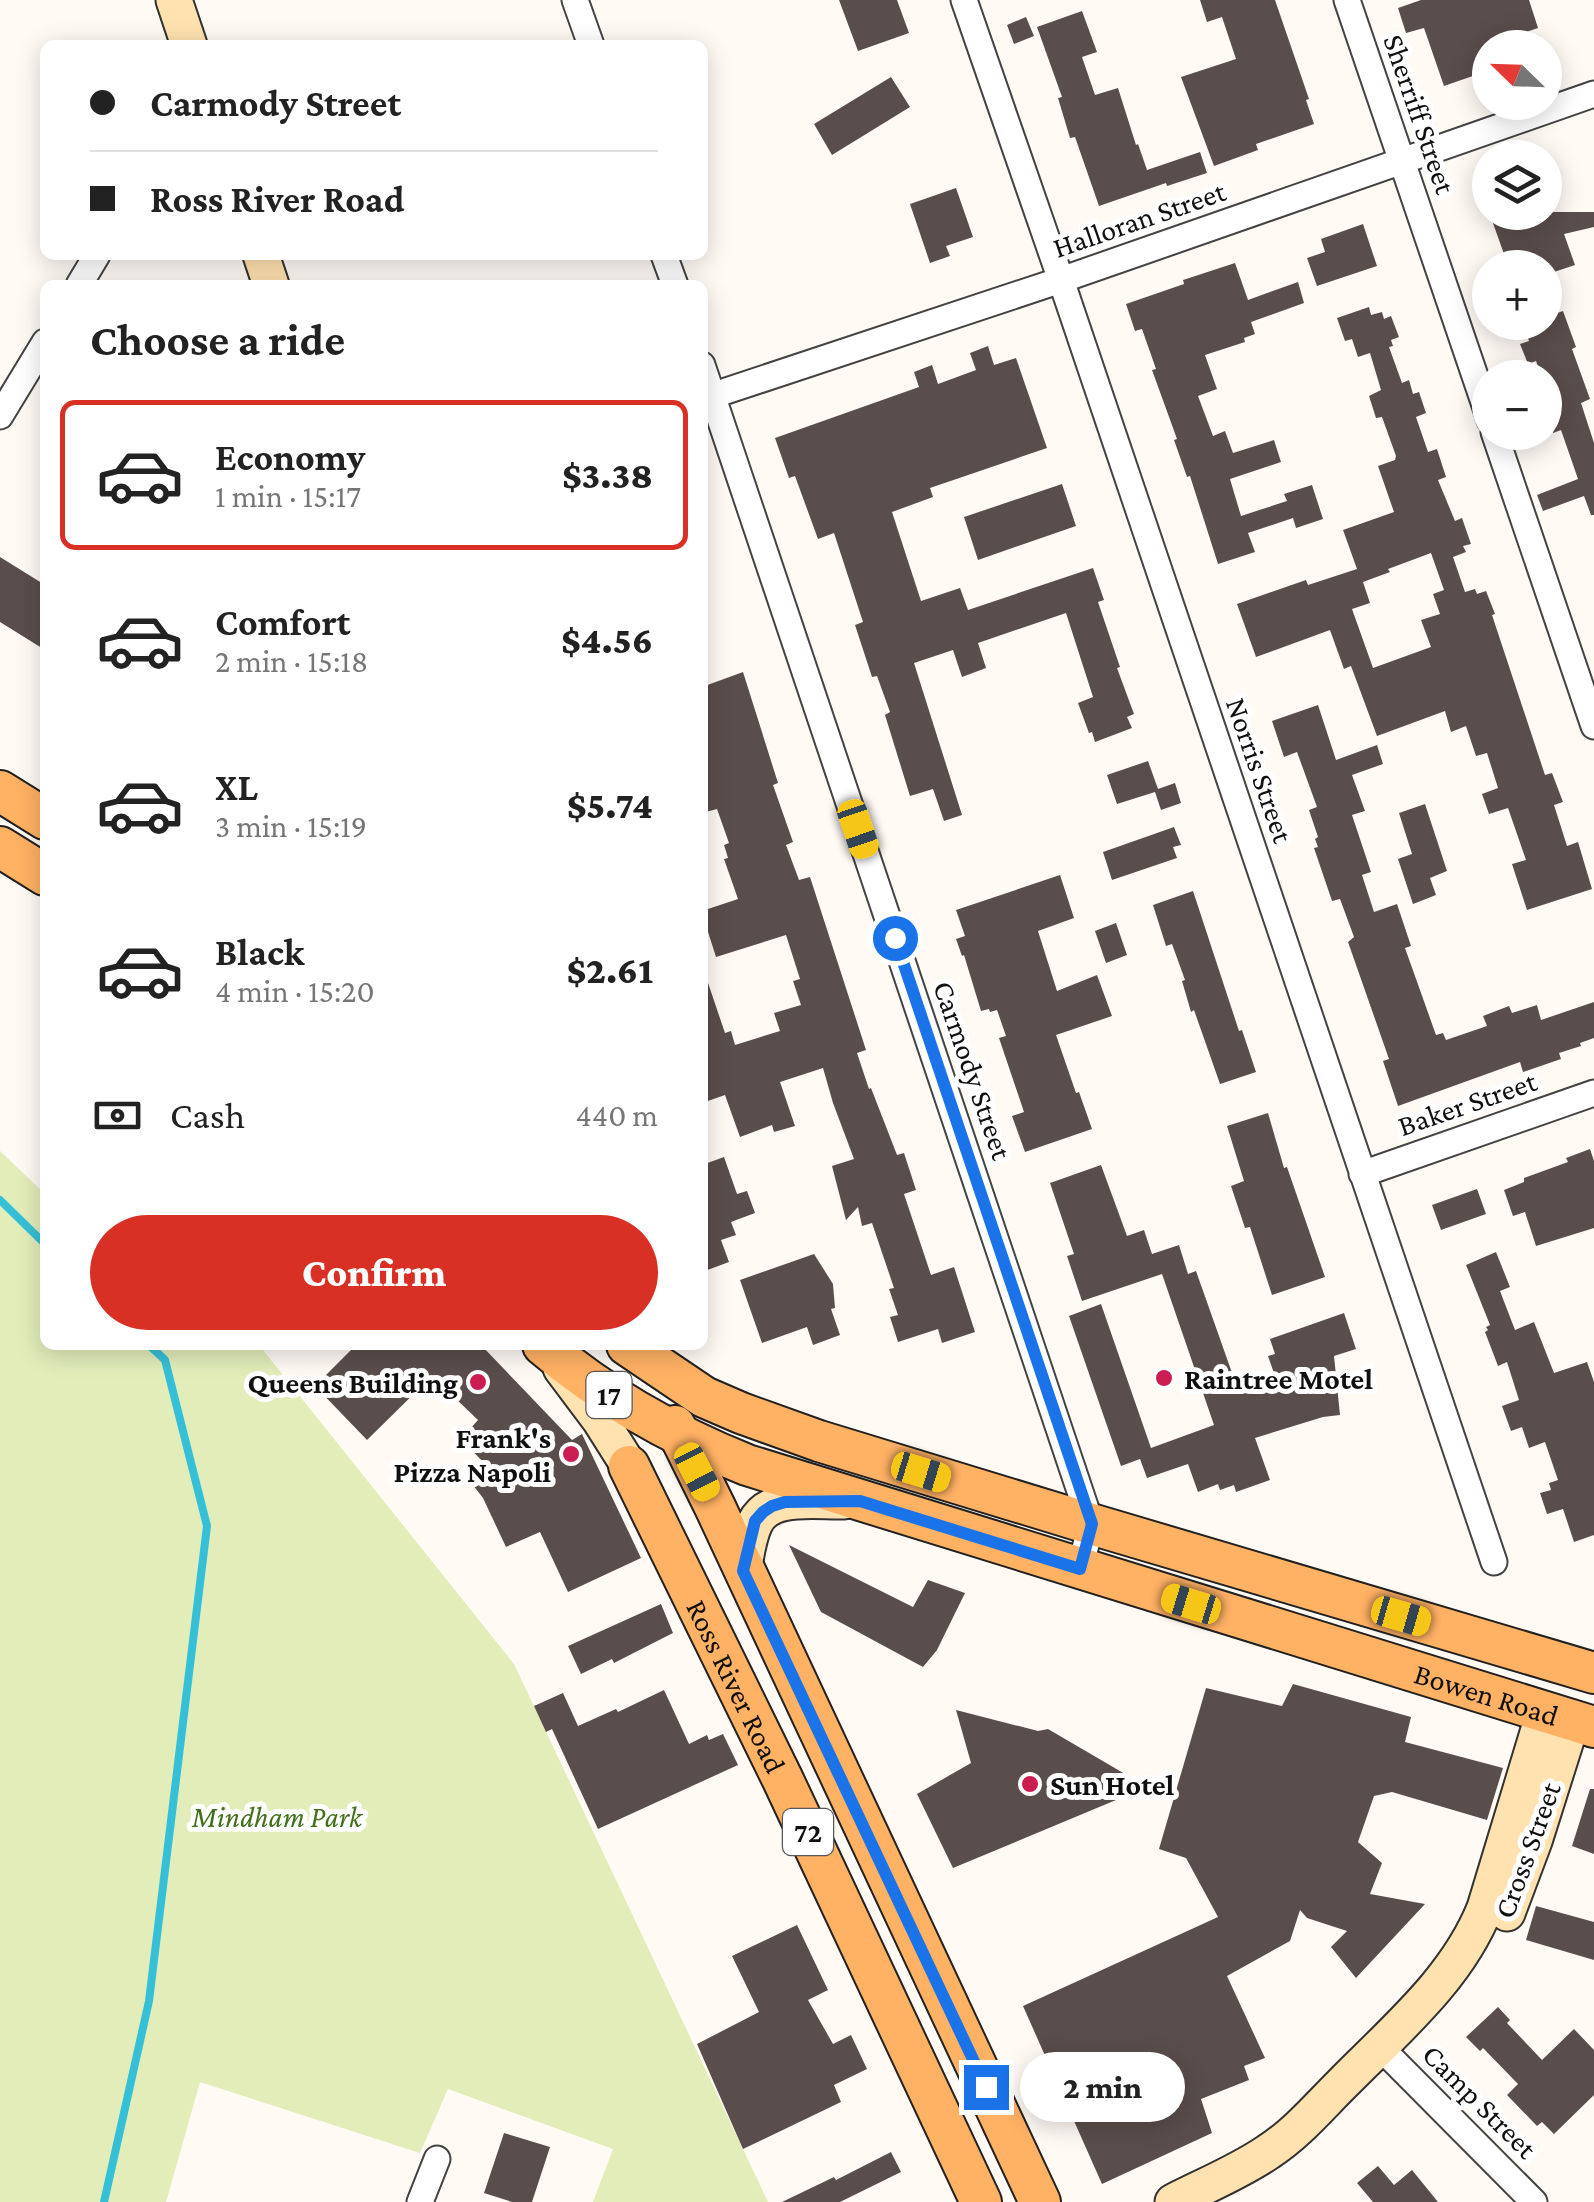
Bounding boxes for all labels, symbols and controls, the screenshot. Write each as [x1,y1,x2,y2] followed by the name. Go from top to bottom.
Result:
[1377,30,1463,199] street label: Sherriff Street
[1472,30,1562,120] north arrow
[1472,30,1562,450] map controls
[150,82,401,124] text: Carmody Street
[1472,140,1562,230] button: layers
[1048,174,1231,264] street label: Halloran Street
[150,178,404,220] text: Ross River Road
[1472,250,1562,340] button: +
[90,315,345,365] text: Choose a ride
[1472,360,1562,450] button: −
[95,430,185,520] icon: car
[215,436,365,478] text: Economy
[562,454,653,496] text: $3.38
[215,478,361,514] text: 1 min · 15:17
[95,595,185,685] icon: car
[215,601,351,643] text: Comfort
[561,619,653,661] text: $4.56
[215,643,368,679] text: 2 min · 15:18
[1220,693,1301,848] street label: Norris Street
[95,760,185,850] icon: car
[215,766,258,808] text: XL
[567,784,653,826] text: $5.74
[834,796,882,862] car
[215,808,367,844] text: 3 min · 15:19
[873,916,918,961] route start
[95,925,185,1015] icon: car
[215,931,304,973] text: Black
[566,949,653,991] text: $2.61
[215,973,375,1009] text: 4 min · 15:20
[926,976,1019,1165] street label: Carmody Street
[1393,1064,1542,1142] street label: Baker Street
[90,1088,145,1143] icon: cash
[170,1094,245,1136] text: Cash
[576,1097,658,1133] text: 440 m
[90,1215,658,1330] button: Confirm
[1184,1362,1373,1395] place label: Raintree Motel
[248,1366,458,1399] place label: Queens Building
[1153,1367,1175,1389] marker: Raintree Motel
[467,1371,489,1393] marker: Queens Building
[586,1372,632,1418] road number: 17
[393,1421,551,1488] place label: Frank's Pizza Napoli
[670,1438,724,1506] car
[560,1443,582,1465] marker: Frank's Pizza Napoli
[888,1449,954,1495] car
[1158,1581,1224,1627] car
[1368,1593,1434,1639] car
[681,1594,793,1778] street label: Ross River Road
[1411,1656,1563,1732] street label: Bowen Road
[1050,1768,1175,1801] place label: Sun Hotel
[1019,1773,1041,1795] marker: Sun Hotel
[1487,1777,1567,1922] street label: Cross Street
[191,1800,364,1833] park label: Mindham Park
[783,1809,833,1855] road number: 72
[1416,2037,1544,2166] street label: Camp Street
[1021,2052,1186,2122] callout: 2 min
[964,2065,1009,2110] route end
[1063,2069,1142,2105] text: 2 min

